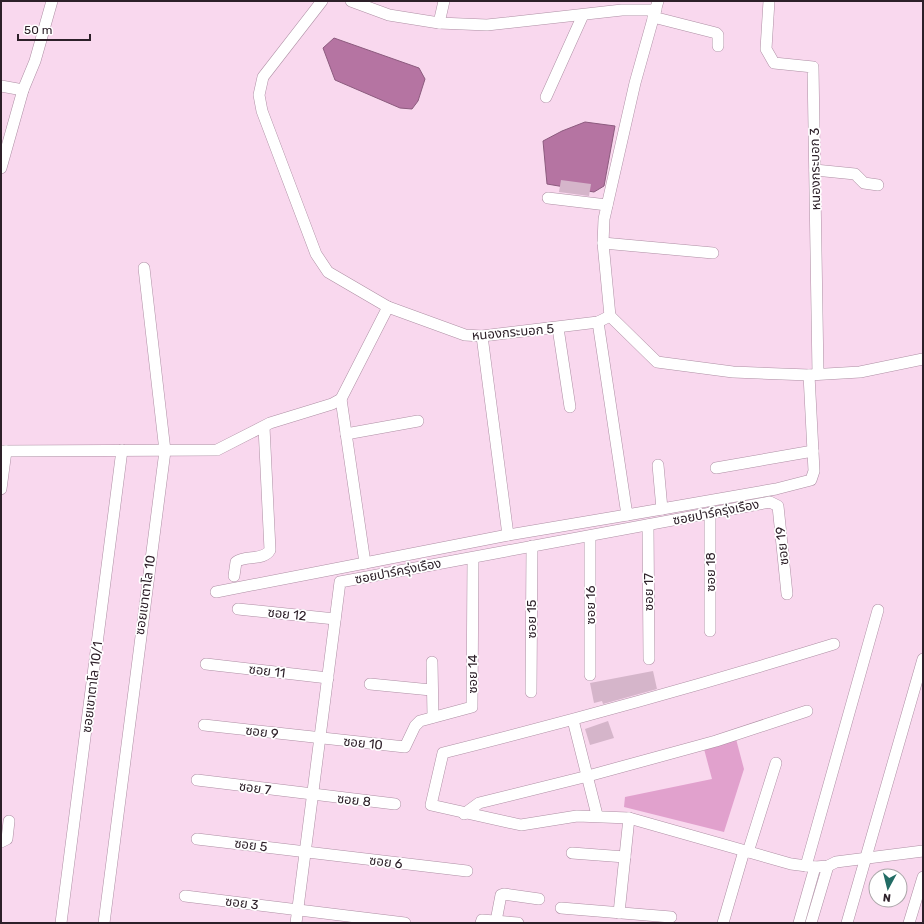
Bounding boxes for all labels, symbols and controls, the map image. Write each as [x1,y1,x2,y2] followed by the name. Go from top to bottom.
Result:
[18,16,90,42] scale bar
[24,23,52,37] text: 50 m
[807,127,823,210] street label: หนองกระบอก 3
[471,321,555,343] street label: หนองกระบอก 5
[672,496,760,528] street label: ซอยปาร์ครุ่งเรือง
[772,526,791,566] street label: ซอย 19
[703,552,718,592] street label: ซอย 18
[132,554,158,636] street label: ซอยเขาตาโล 10
[354,555,442,587] street label: ซอยปาร์ครุ่งเรือง
[641,573,656,611] street label: ซอย 17
[583,585,598,625] street label: ซอย 16
[524,599,539,638] street label: ซอย 15
[267,605,307,623] street label: ซอย 12
[79,640,105,734] street label: ซอยเขาตาโล 10/1
[465,654,480,694] street label: ซอย 14
[248,661,286,681] street label: ซอย 11
[245,723,280,742] street label: ซอย 9
[343,733,383,753] street label: ซอย 10
[238,778,272,798] street label: ซอย 7
[336,791,372,809] street label: ซอย 8
[234,836,269,855] street label: ซอย 5
[368,853,404,872] street label: ซอย 6
[868,868,908,908] north arrow
[882,890,892,904] text: N
[224,894,260,913] street label: ซอย 3

